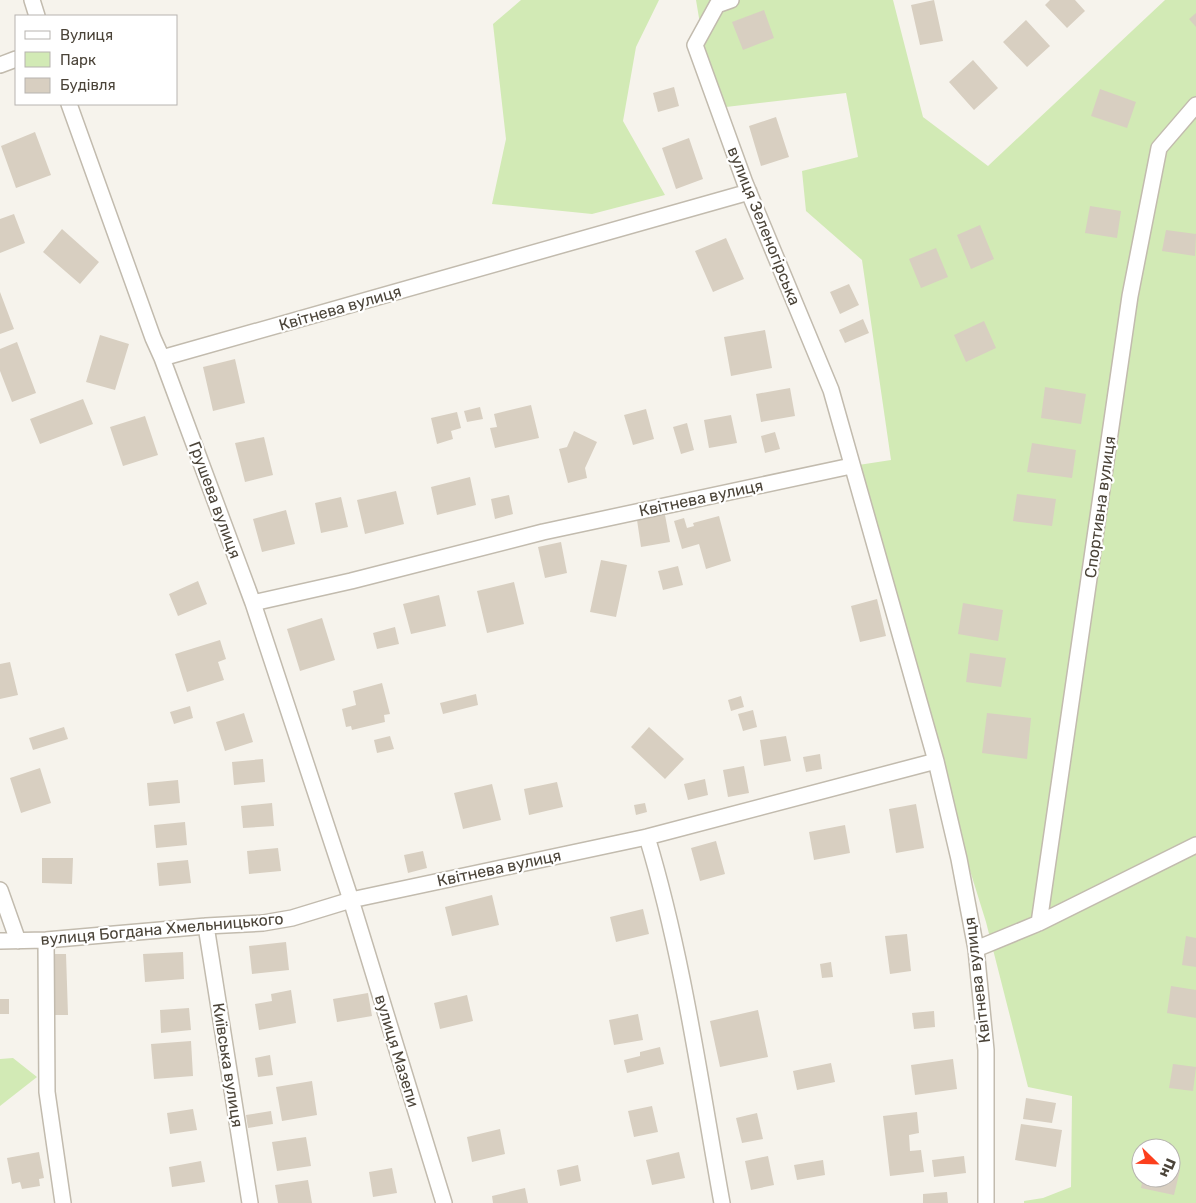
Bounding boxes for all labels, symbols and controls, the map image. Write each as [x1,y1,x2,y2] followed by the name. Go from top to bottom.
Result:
[15,15,178,105] legend
[60,26,113,44] text: Вулиця
[60,51,96,69] text: Парк
[60,76,116,94] text: Будівля
[723,144,805,308] street label: вулиця Зеленогірська
[277,281,403,335] street label: Квітнева вулиця
[1081,435,1119,579] street label: Спортивна вулиця
[185,439,245,561] street label: Грушева вулиця
[637,476,765,520] street label: Квітнева вулиця
[435,846,563,890] street label: Квітнева вулиця
[40,909,284,949] street label: вулиця Богдана Хмельницького
[960,916,994,1044] street label: Квітнева вулиця
[371,992,423,1110] street label: вулиця Мазепи
[209,1001,247,1129] street label: Київська вулиця
[1131,1138,1181,1188] north arrow
[1156,1156,1179,1180] text: Пн

